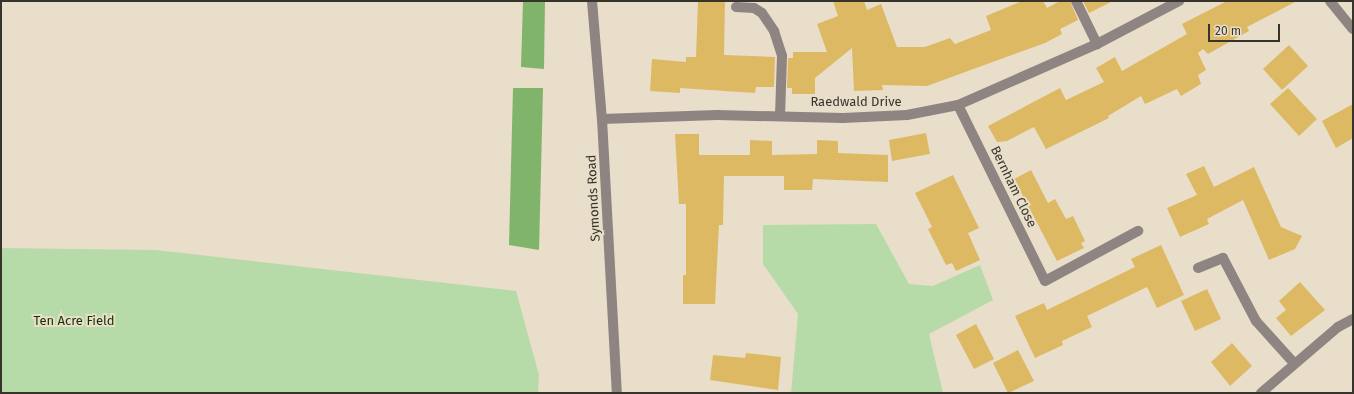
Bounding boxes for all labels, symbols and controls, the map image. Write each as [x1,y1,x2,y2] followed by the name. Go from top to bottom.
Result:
[1210,16,1282,42] scale bar
[1215,24,1241,38] text: 20 m
[810,94,902,110] street label: Raedwald Drive
[987,144,1039,230] street label: Bernham Close
[584,154,604,242] street label: Symonds Road
[33,313,115,329] park label: Ten Acre Field

